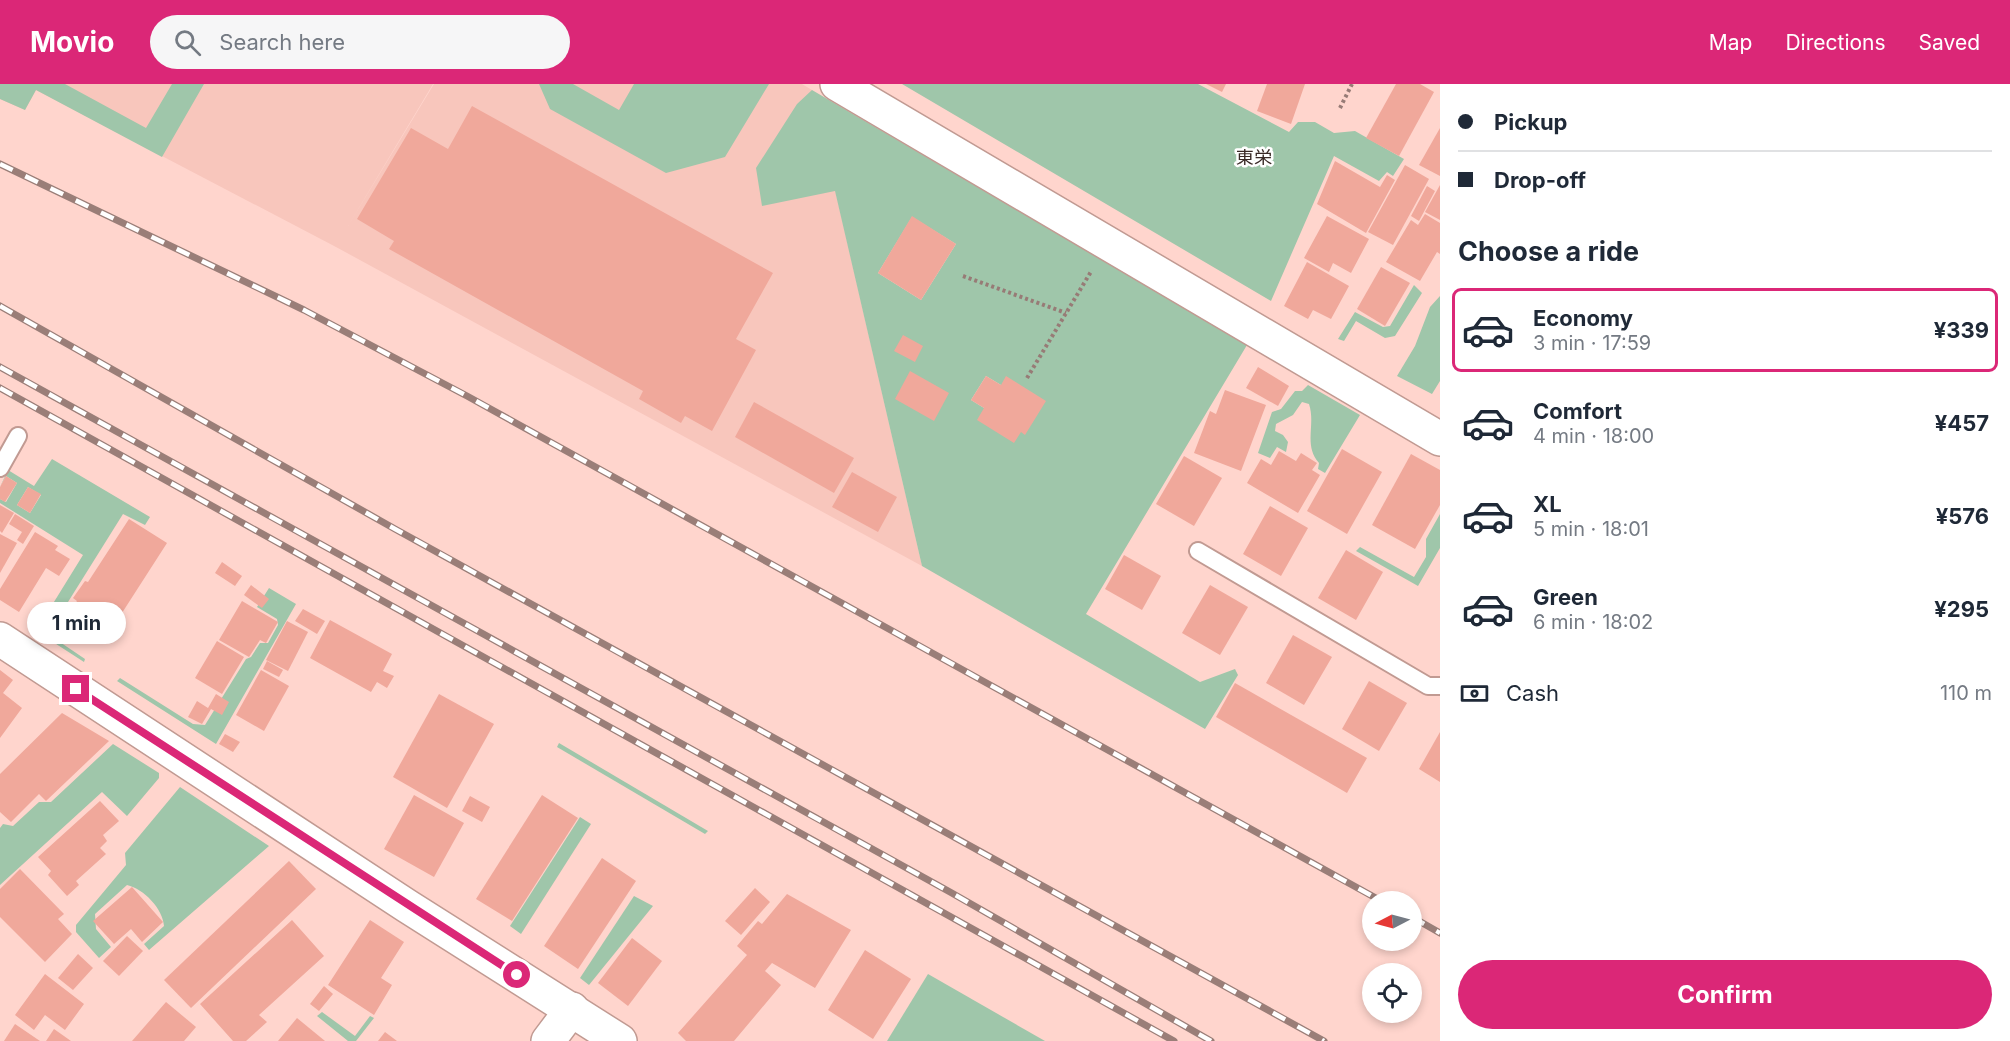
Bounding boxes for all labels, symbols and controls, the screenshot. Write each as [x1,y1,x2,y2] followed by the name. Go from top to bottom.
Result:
[150,15,570,69] search box
[30,25,114,59] text: Movio
[171,26,204,59] icon: search
[219,29,345,55] text: Search here
[1709,30,1752,55] text: Map
[1785,30,1886,55] text: Directions
[1919,30,1980,55] text: Saved
[1494,109,1568,135] text: Pickup
[1236,147,1272,168] district label: 東栄
[1494,167,1586,193] text: Drop-off
[1458,235,1639,268] text: Choose a ride
[1461,303,1515,357] icon: car
[1533,305,1633,331] text: Economy
[1934,317,1989,343] text: ¥339
[1533,331,1651,355] text: 3 min · 17:59
[1461,396,1515,450] icon: car
[1533,398,1622,424] text: Comfort
[1935,410,1989,436] text: ¥457
[1533,424,1654,448] text: 4 min · 18:00
[1461,489,1515,543] icon: car
[1533,491,1562,517] text: XL
[1936,503,1989,529] text: ¥576
[1533,517,1649,541] text: 5 min · 18:01
[1461,582,1515,636] icon: car
[1533,584,1598,610] text: Green
[1934,596,1989,622] text: ¥295
[26,602,125,644] callout: 1 min
[1533,610,1653,634] text: 6 min · 18:02
[52,611,101,635] text: 1 min
[62,675,89,702] route end
[1458,677,1491,710] icon: cash
[1506,680,1559,706] text: Cash
[1940,681,1992,705] text: 110 m
[1362,891,1422,951] north arrow
[1362,891,1422,1023] map controls
[1458,960,1992,1029] button: Confirm
[503,961,530,988] route start
[1362,963,1422,1023] button: locate

